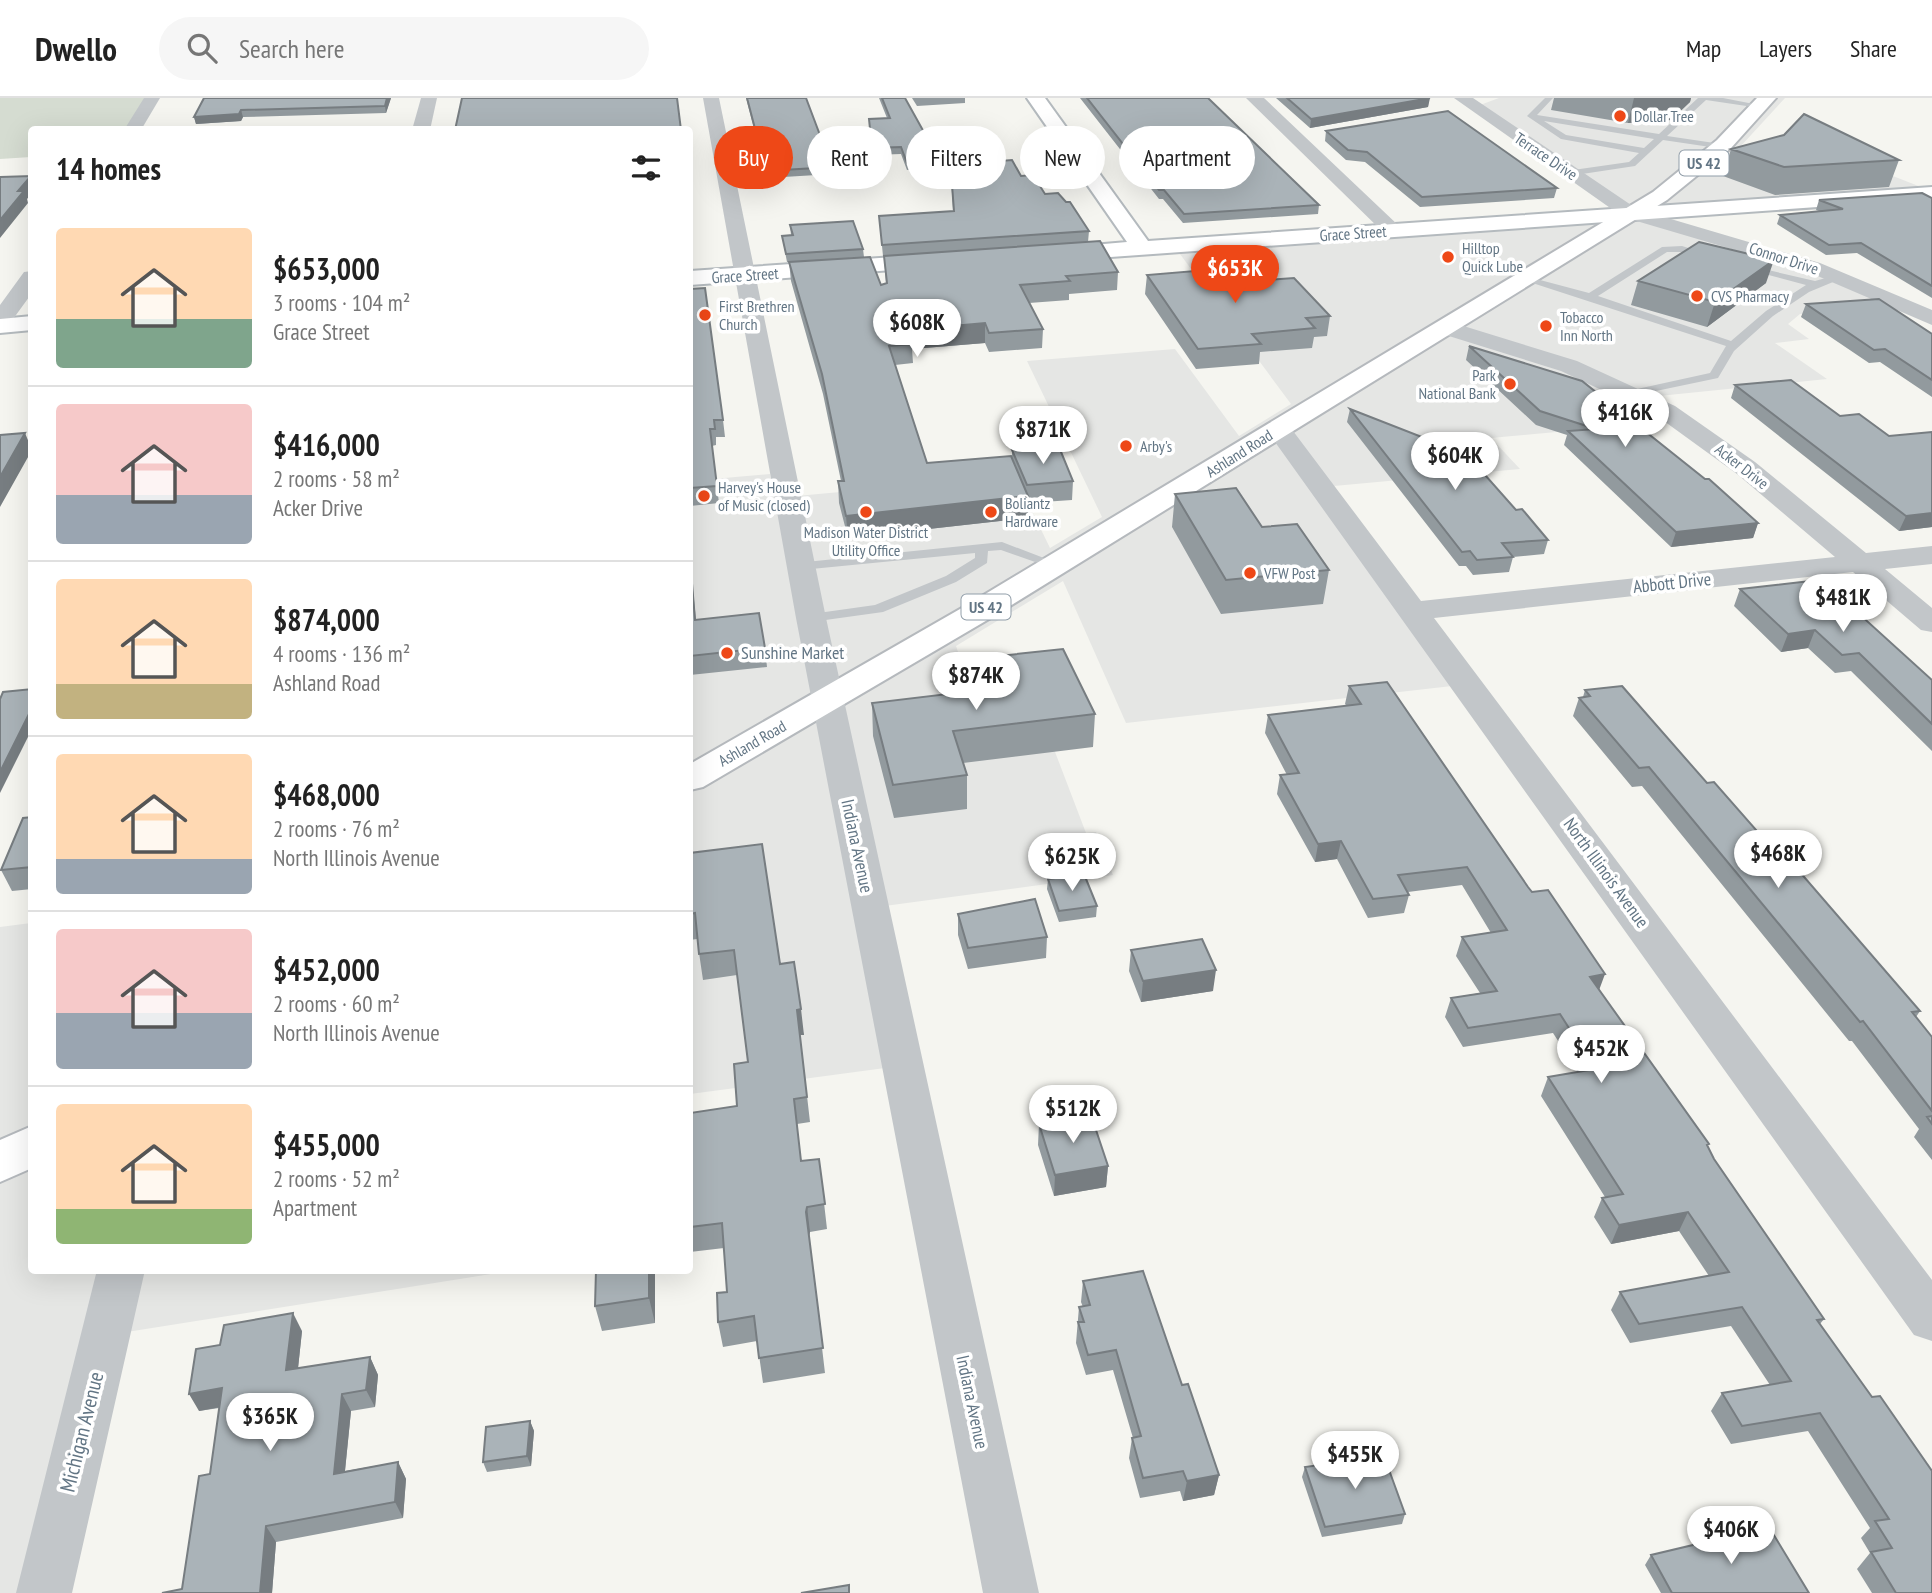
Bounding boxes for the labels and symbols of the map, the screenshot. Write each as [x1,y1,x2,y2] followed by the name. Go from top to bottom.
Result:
[1634,106,1694,126] place label: Dollar Tree
[1612,108,1628,124] marker: Dollar Tree
[1511,128,1581,184] street label: Terrace Drive
[1680,151,1728,176] road number: US 42
[1319,221,1388,245] street label: Grace Street
[1747,237,1821,279] street label: Connor Drive
[1462,238,1523,276] place label: Hilltop Quick Lube
[1186,246,1284,305] pin: $653K
[1440,249,1456,265] marker: Hilltop Quick Lube
[711,263,780,287] street label: Grace Street
[1711,286,1789,306] place label: CVS Pharmacy
[1689,288,1705,304] marker: CVS Pharmacy
[719,296,795,334] place label: First Brethren Church
[868,300,966,359] pin: $608K
[697,307,713,323] marker: First Brethren Church
[1560,307,1613,345] place label: Tobacco Inn North
[1538,318,1554,334] marker: Tobacco Inn North
[1418,365,1497,403] place label: Park National Bank
[1502,376,1518,392] marker: Park National Bank
[1576,390,1674,449] pin: $416K
[994,406,1092,466] pin: $871K
[1202,425,1276,481] street label: Ashland Road
[1406,432,1504,492] pin: $604K
[1140,436,1172,456] place label: Arby's
[1118,438,1134,454] marker: Arby's
[1711,439,1773,493] street label: Acker Drive
[718,477,810,515] place label: Harvey's House of Music (closed)
[696,488,712,504] marker: Harvey's House of Music (closed)
[1005,493,1058,531] place label: Boliantz Hardware
[858,504,874,520] marker: Madison Water District Utility Office
[983,504,999,520] marker: Boliantz Hardware
[804,522,929,560] place label: Madison Water District Utility Office
[1263,563,1316,583] place label: VFW Post
[1242,565,1258,581] marker: VFW Post
[1632,567,1712,598] street label: Abbott Drive
[1794,574,1892,634] pin: $481K
[962,594,1010,620] road number: US 42
[741,641,844,664] place label: Sunshine Market
[719,645,735,661] marker: Sunshine Market
[927,652,1025,712] pin: $874K
[715,716,789,770] street label: Ashland Road
[836,797,879,895] street label: Indiana Avenue
[1559,813,1654,932] street label: North Illinois Avenue
[1729,830,1827,890] pin: $468K
[1023,834,1121,893] pin: $625K
[1552,1026,1650,1085] pin: $452K
[1024,1086,1122,1145] pin: $512K
[951,1353,994,1451] street label: Indiana Avenue
[54,1369,109,1495] street label: Michigan Avenue
[221,1394,319,1453] pin: $365K
[1306,1432,1404,1491] pin: $455K
[1682,1506,1780,1566] pin: $406K

